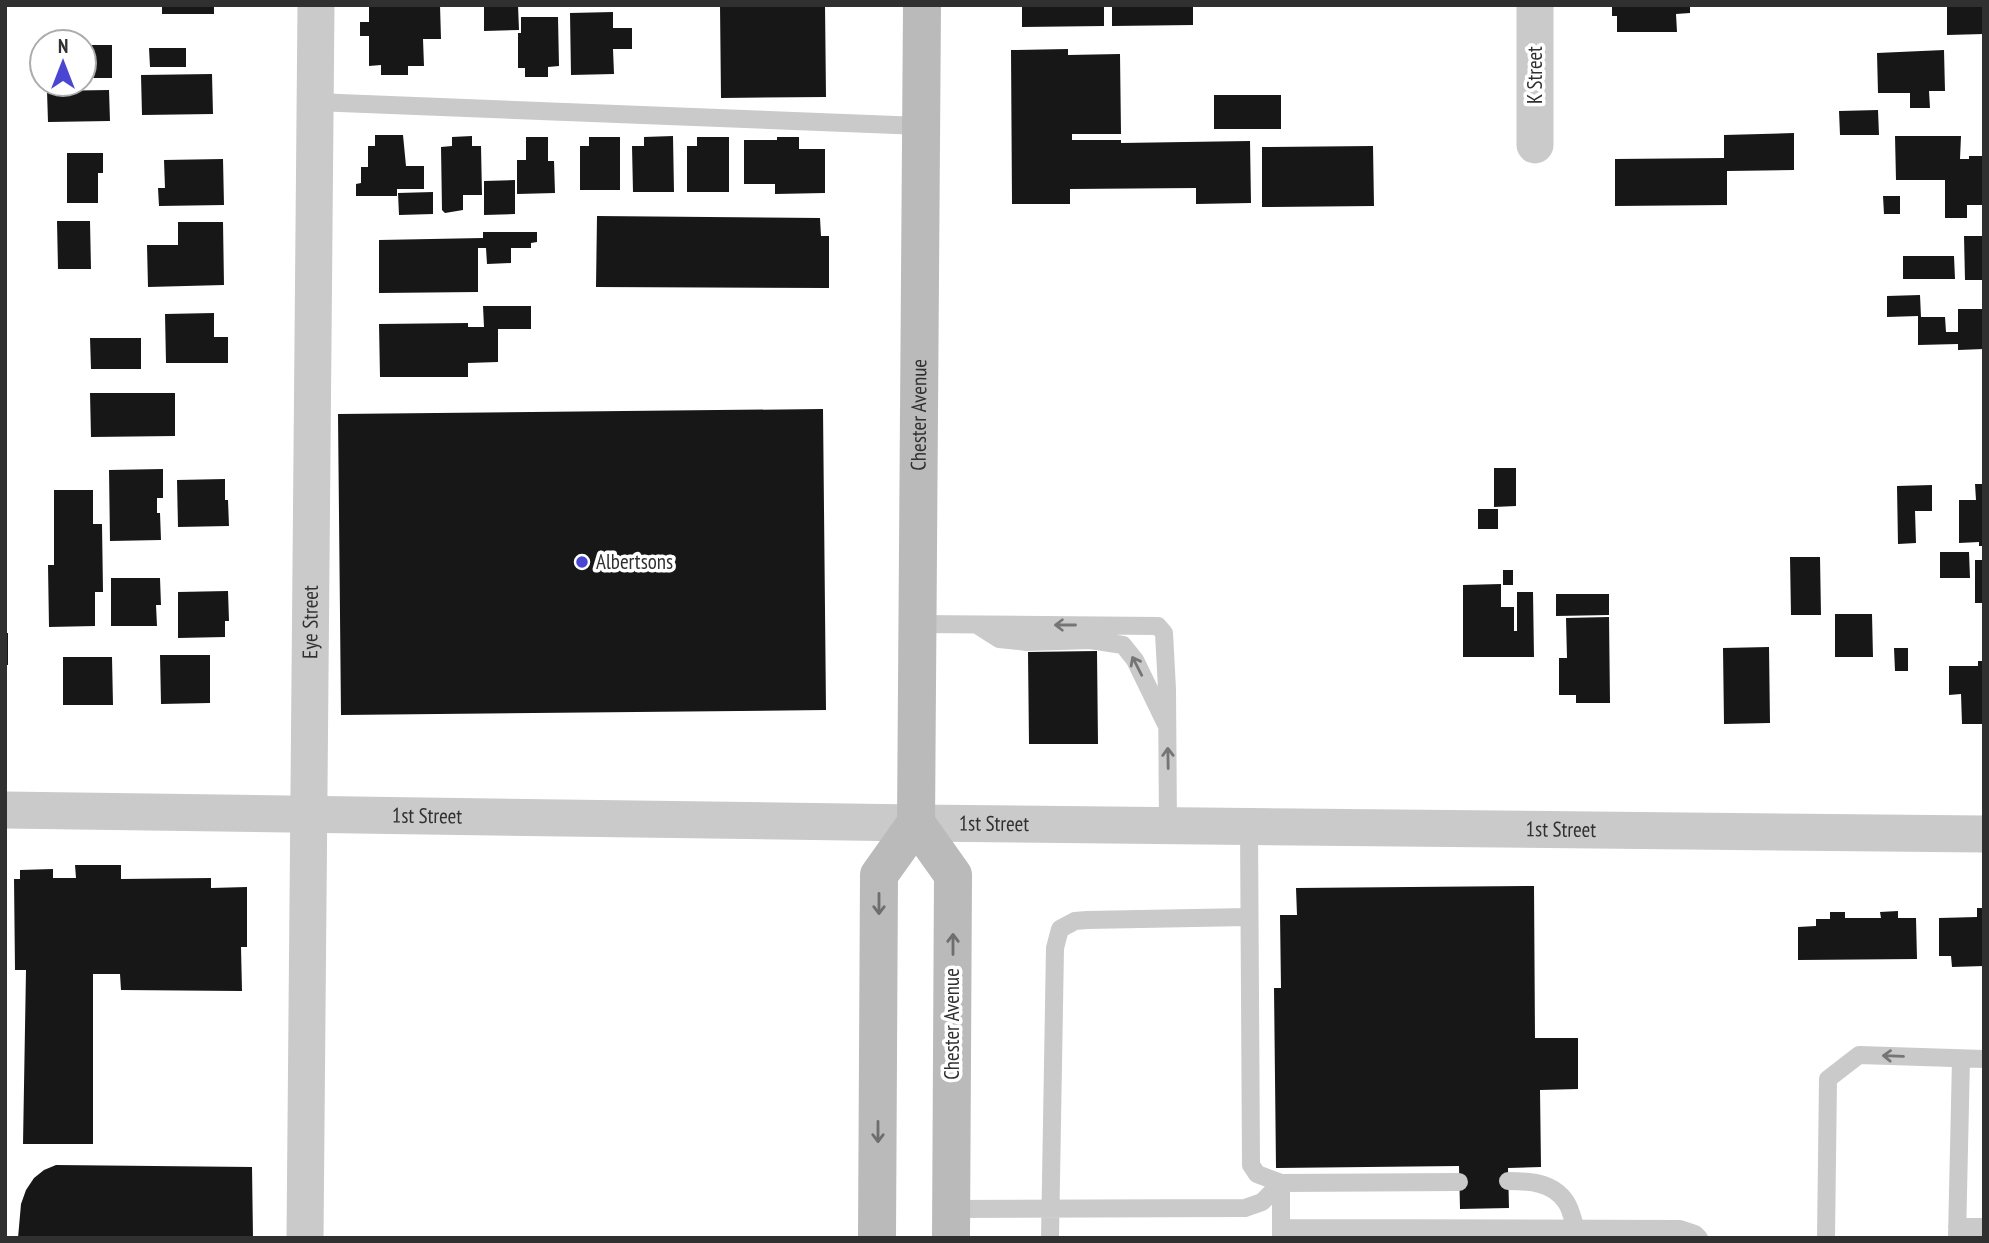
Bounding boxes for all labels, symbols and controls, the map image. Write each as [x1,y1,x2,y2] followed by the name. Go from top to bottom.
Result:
[28,28,98,98] north arrow
[58,34,68,58] text: N
[1521,46,1548,104] street label: K Street
[905,359,932,471] street label: Chester Avenue
[596,548,673,575] place label: Albertsons
[574,554,590,570] marker: Albertsons
[296,585,324,659] street label: Eye Street
[1053,618,1076,632] one-way arrow
[1130,657,1144,677] one-way arrow
[1161,746,1174,769] one-way arrow
[392,802,463,830] street label: 1st Street
[959,809,1029,837] street label: 1st Street
[1526,815,1596,843] street label: 1st Street
[872,892,886,915] one-way arrow
[946,933,960,956] one-way arrow
[938,968,965,1080] street label: Chester Avenue
[1882,1050,1905,1063] one-way arrow
[871,1120,885,1143] one-way arrow

